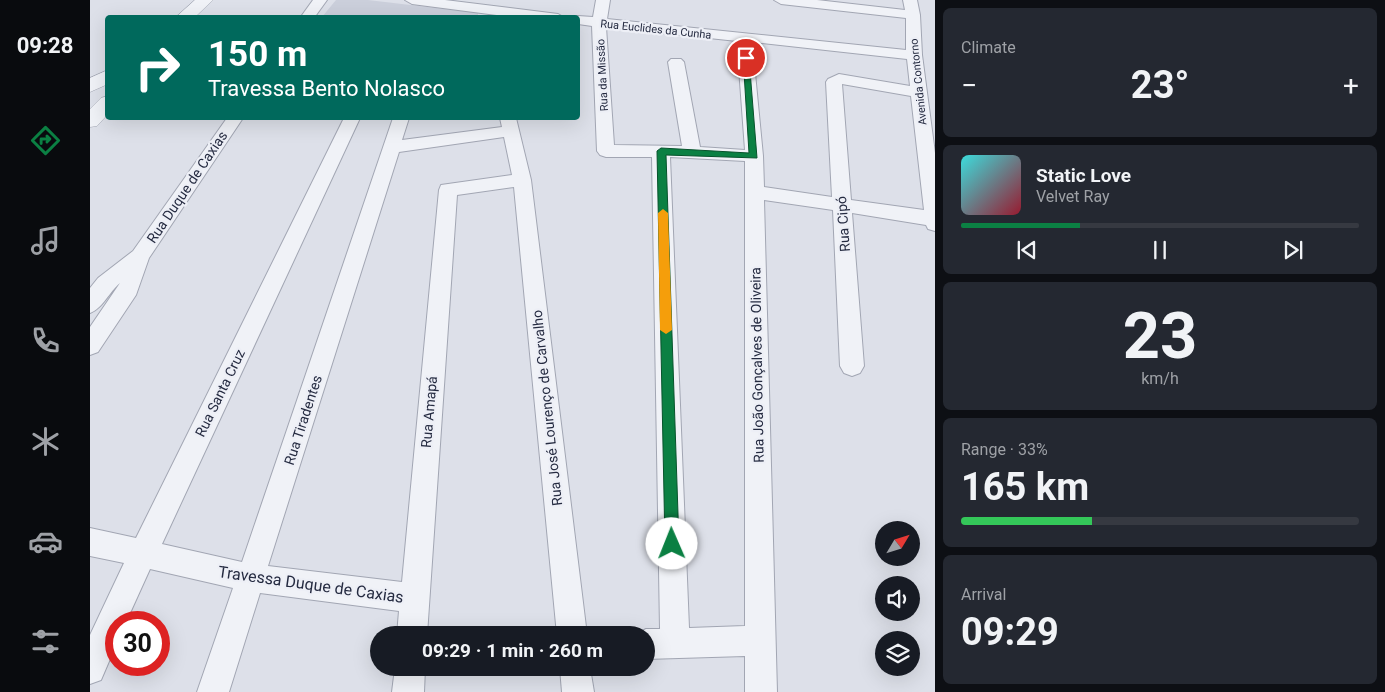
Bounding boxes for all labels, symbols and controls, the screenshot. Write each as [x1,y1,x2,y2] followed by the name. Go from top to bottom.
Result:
[600,17,712,42] street label: Rua Euclides da Cunha
[17,33,73,58] text: 09:28
[208,34,307,75] text: 150 m
[125,35,190,100] icon: right
[725,37,767,79] pin
[907,38,930,126] street label: Avenida Contorno
[961,38,1016,57] text: Climate
[594,39,611,111] street label: Rua da Missão
[732,44,760,72] icon: arrive
[1131,63,1189,107] text: 23°
[961,69,977,102] text: −
[1343,69,1359,102] text: +
[208,76,445,101] text: Travessa Bento Nolasco
[28,123,63,158] icon: directions
[144,128,230,246] street label: Rua Duque de Caxias
[1036,164,1131,187] text: Static Love
[1036,187,1110,206] text: Velvet Ray
[833,196,853,252] street label: Rua Cipó
[28,223,63,258] icon: music
[1013,236,1041,264] icon: previous
[1146,236,1174,264] icon: pause
[1279,236,1307,264] icon: next
[747,267,767,463] street label: Rua João Gonçalves de Oliveira
[1123,298,1197,374] text: 23
[529,309,565,507] street label: Rua José Lourenço de Carvalho
[28,323,63,358] icon: phone
[192,347,248,439] street label: Rua Santa Cruz
[1141,369,1179,388] text: km/h
[281,373,325,467] street label: Rua Tiradentes
[418,375,440,449] street label: Rua Amapá
[28,424,63,459] icon: climate
[961,440,1048,459] text: Range · 33%
[961,465,1089,509] text: 165 km
[645,517,697,569] position arrow
[875,521,920,566] north arrow
[875,521,920,676] map controls
[28,524,63,559] icon: car
[217,562,405,607] street label: Travessa Duque de Caxias
[875,576,920,621] button: sound
[961,585,1006,604] text: Arrival
[961,610,1059,654] text: 09:29
[105,611,170,676] speed limit sign: 30
[28,624,63,659] icon: filters
[875,631,920,676] button: layers
[422,639,603,662] text: 09:29 · 1 min · 260 m

